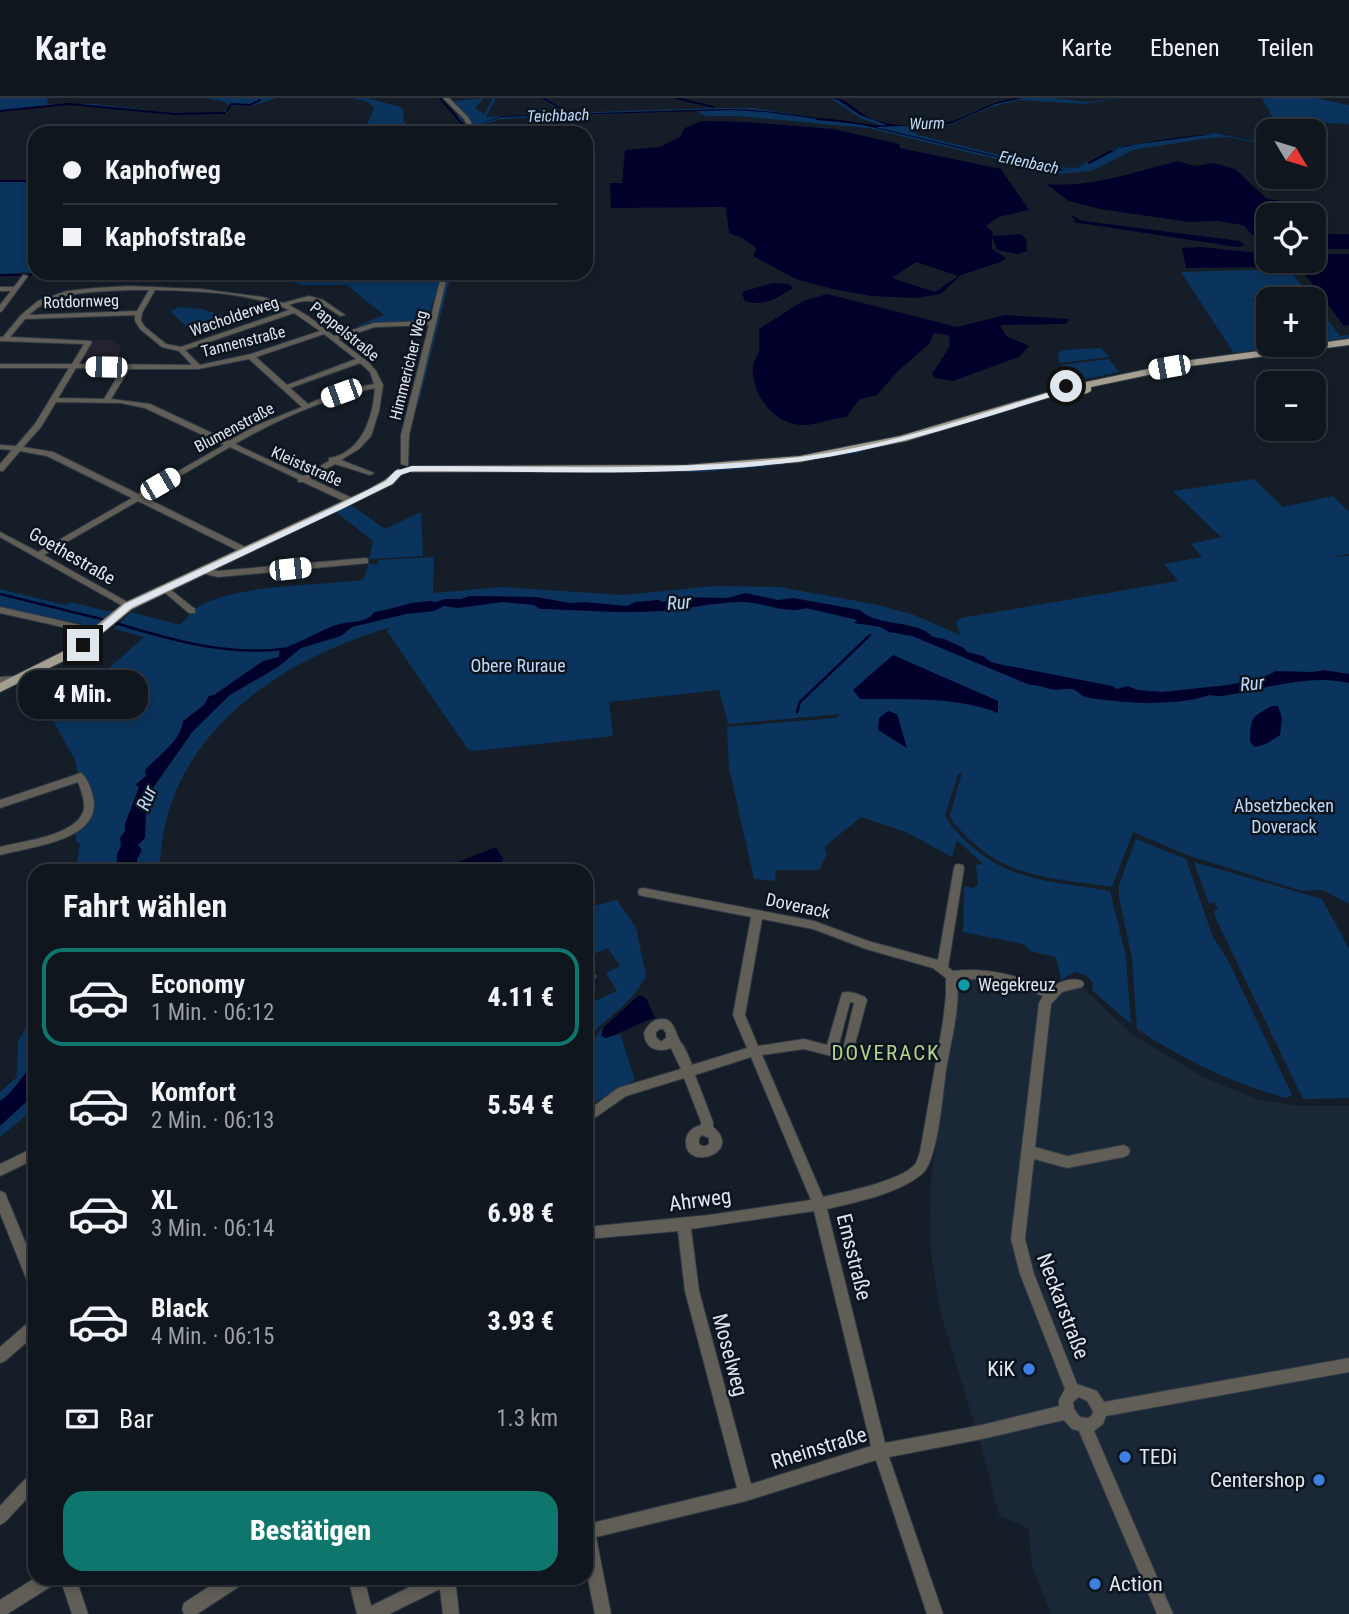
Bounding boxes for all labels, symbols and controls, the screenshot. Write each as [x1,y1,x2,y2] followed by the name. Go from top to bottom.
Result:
[35,29,106,68] text: Karte
[1061,34,1112,62] text: Karte
[1150,34,1220,62] text: Ebenen
[1258,34,1314,62] text: Teilen
[526,105,590,126] water label: Teichbach
[909,113,945,134] water label: Wurm
[1256,119,1326,189] north arrow
[1256,119,1326,441] map controls
[997,147,1060,178] water label: Erlenbach
[105,155,221,185] text: Kaphofweg
[1256,203,1326,273] button: locate
[105,222,246,252] text: Kaphofstraße
[1256,287,1326,357] button: +
[43,291,119,312] street label: Rotdornweg
[187,292,281,341] street label: Wacholderweg
[306,298,383,365] street label: Pappelstraße
[386,308,431,422] street label: Himmericher Weg
[199,322,287,361] street label: Tannenstraße
[1147,353,1192,381] car
[85,356,128,378] car
[1050,370,1082,402] route start
[1256,371,1326,441] button: −
[318,376,365,410] car
[191,399,277,456] street label: Blumenstraße
[268,442,345,491] street label: Kleiststraße
[137,464,184,504] car
[26,523,119,589] street label: Goethestraße
[269,556,312,582] car
[666,590,693,615] water label: Rur
[67,629,99,661] route end
[470,655,566,676] park label: Obere Ruraue
[18,670,148,718] callout: 4 Min.
[1239,671,1266,696] water label: Rur
[54,681,112,708] text: 4 Min.
[131,782,162,814] water label: Rur
[1234,795,1334,837] park label: Absetzbecken Doverack
[63,887,227,925] text: Fahrt wählen
[764,888,832,923] street label: Doverack
[67,966,130,1029] icon: car
[151,969,245,999] text: Economy
[978,974,1056,995] place label: Wegekreuz
[956,977,972,993] marker: Wegekreuz
[487,982,554,1012] text: 4.11 €
[151,999,274,1026] text: 1 Min. · 06:12
[831,1041,941,1065] district label: DOVERACK
[67,1074,130,1137] icon: car
[151,1077,236,1107] text: Komfort
[487,1090,554,1120] text: 5.54 €
[151,1107,274,1134] text: 2 Min. · 06:13
[67,1182,130,1245] icon: car
[667,1184,733,1216] street label: Ahrweg
[151,1185,178,1215] text: XL
[487,1198,554,1228] text: 6.98 €
[832,1211,876,1303] street label: Emsstraße
[151,1215,274,1242] text: 3 Min. · 06:14
[1032,1250,1094,1362] street label: Neckarstraße
[67,1290,130,1353] icon: car
[151,1293,209,1323] text: Black
[487,1306,554,1336] text: 3.93 €
[707,1311,753,1399] street label: Moselweg
[151,1323,274,1350] text: 4 Min. · 06:15
[987,1357,1016,1381] place label: KiK
[1021,1361,1037,1377] marker: KiK
[63,1400,101,1438] icon: cash
[119,1404,154,1434] text: Bar
[496,1405,558,1432] text: 1.3 km
[768,1422,870,1474] street label: Rheinstraße
[1139,1445,1177,1469] place label: TEDi
[1117,1449,1133,1465] marker: TEDi
[1210,1468,1305,1492] place label: Centershop
[1311,1472,1327,1488] marker: Centershop
[63,1491,558,1571] button: Bestätigen
[1109,1572,1163,1596] place label: Action
[1087,1576,1103,1592] marker: Action

